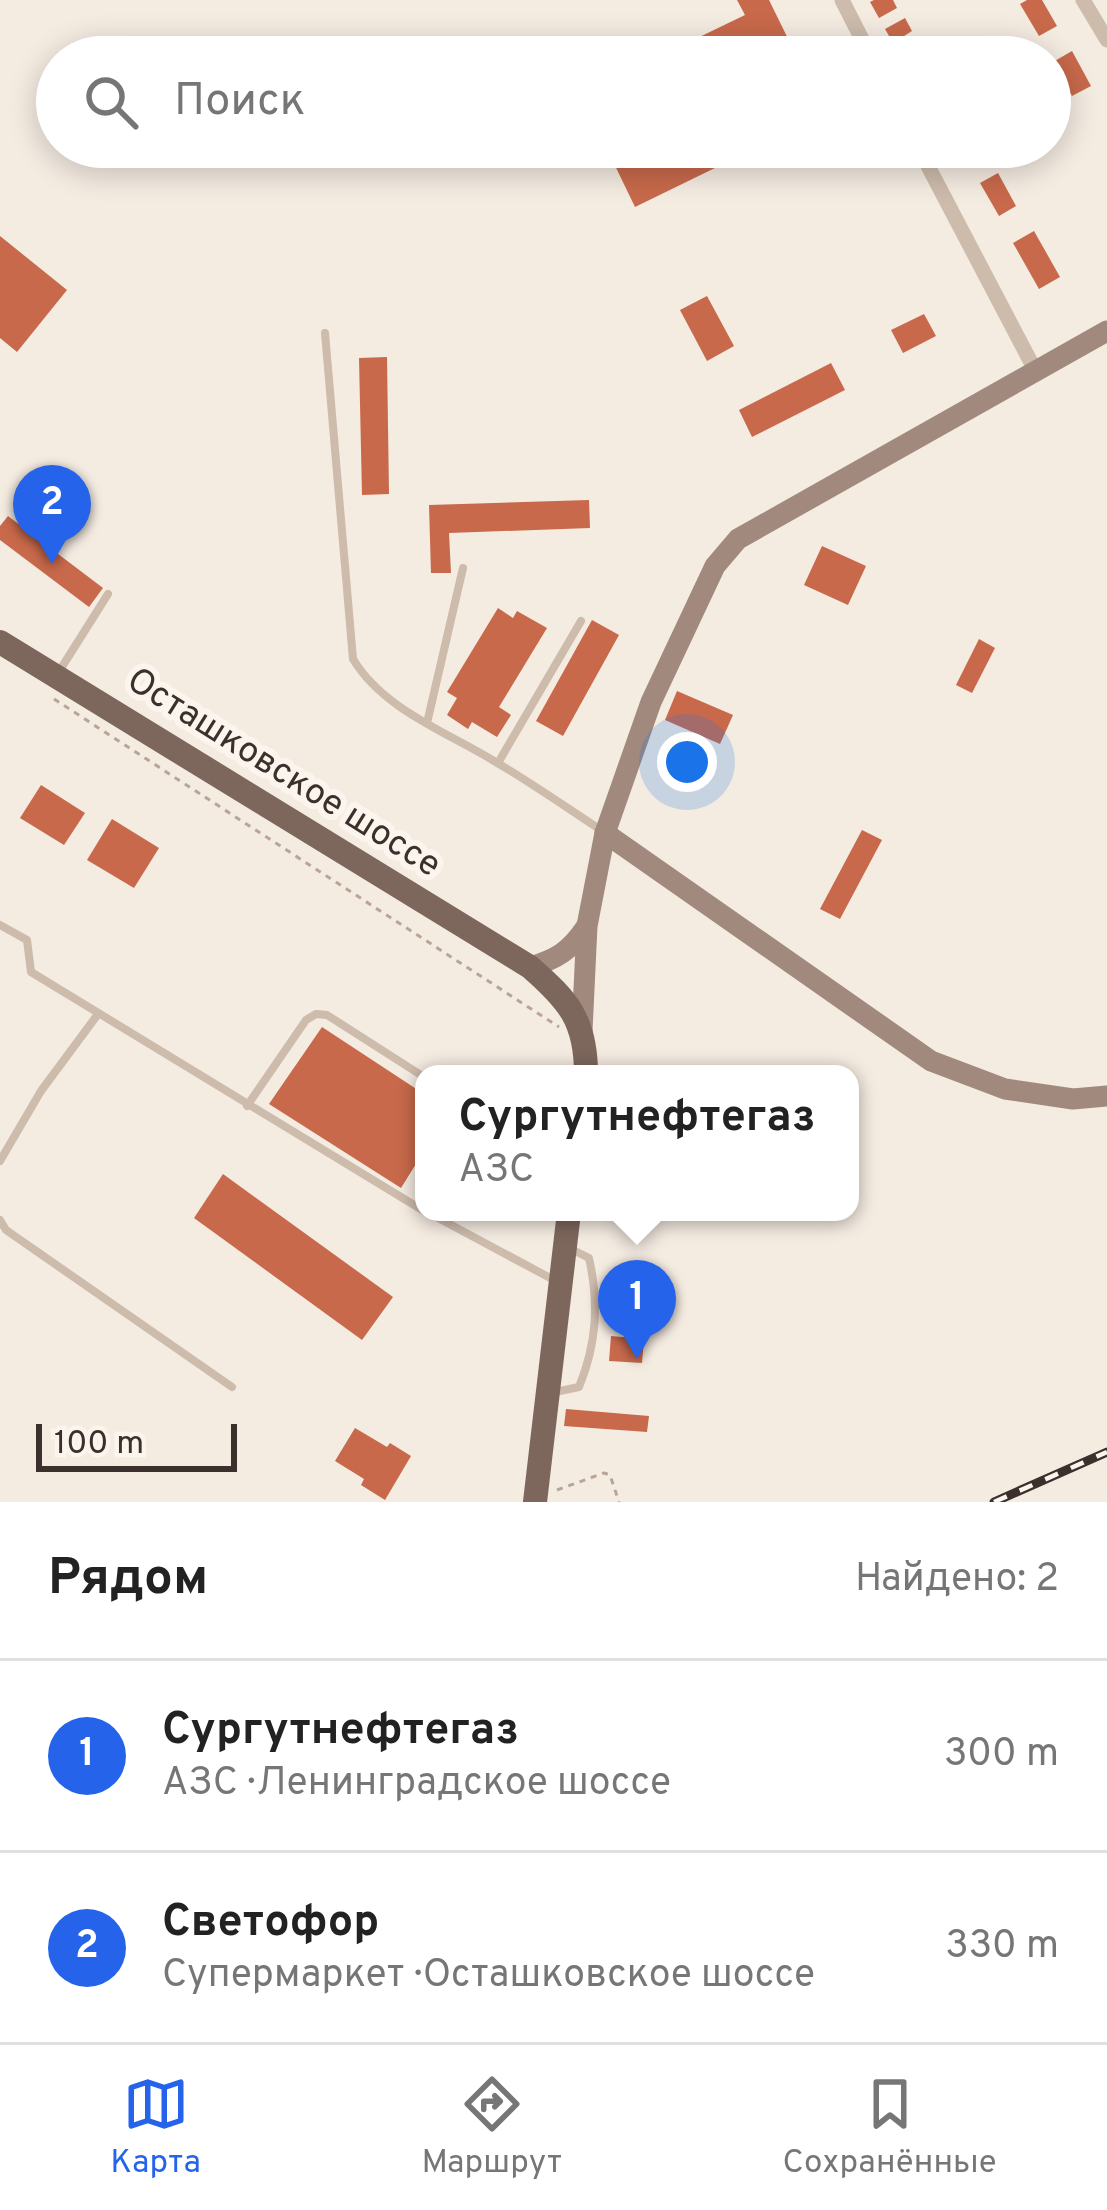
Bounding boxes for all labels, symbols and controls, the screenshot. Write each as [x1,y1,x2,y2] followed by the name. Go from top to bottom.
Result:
[36,36,1071,168] search box
[78,69,144,135] icon: search
[174,74,305,131] text: Поиск
[13,465,91,564] pin: 2
[117,659,449,889] street label: Осташковское шоссе
[657,732,717,792] your location
[415,1065,859,1221] popup
[458,1090,816,1147] text: Сургутнефтегаз
[458,1147,534,1196] text: АЗС
[598,1260,676,1359] pin: 1
[36,1418,237,1471] scale bar
[54,1424,144,1466] text: 100 m
[48,1548,208,1613] text: Рядом
[855,1556,1059,1605] text: Найдено: 2
[162,1703,519,1760] text: Сургутнефтегаз
[79,1731,95,1780] text: 1
[944,1731,1059,1780] text: 300 m
[162,1760,671,1809] text: АЗС · Ленинградское шоссе
[162,1895,379,1952] text: Светофор
[75,1923,99,1972] text: 2
[945,1923,1059,1972] text: 330 m
[162,1952,815,2001] text: Супермаркет · Осташковское шоссе
[110,2071,201,2185] tab: Карта
[421,2071,562,2185] tab: Маршрут
[783,2071,997,2185] tab: Сохранённые

